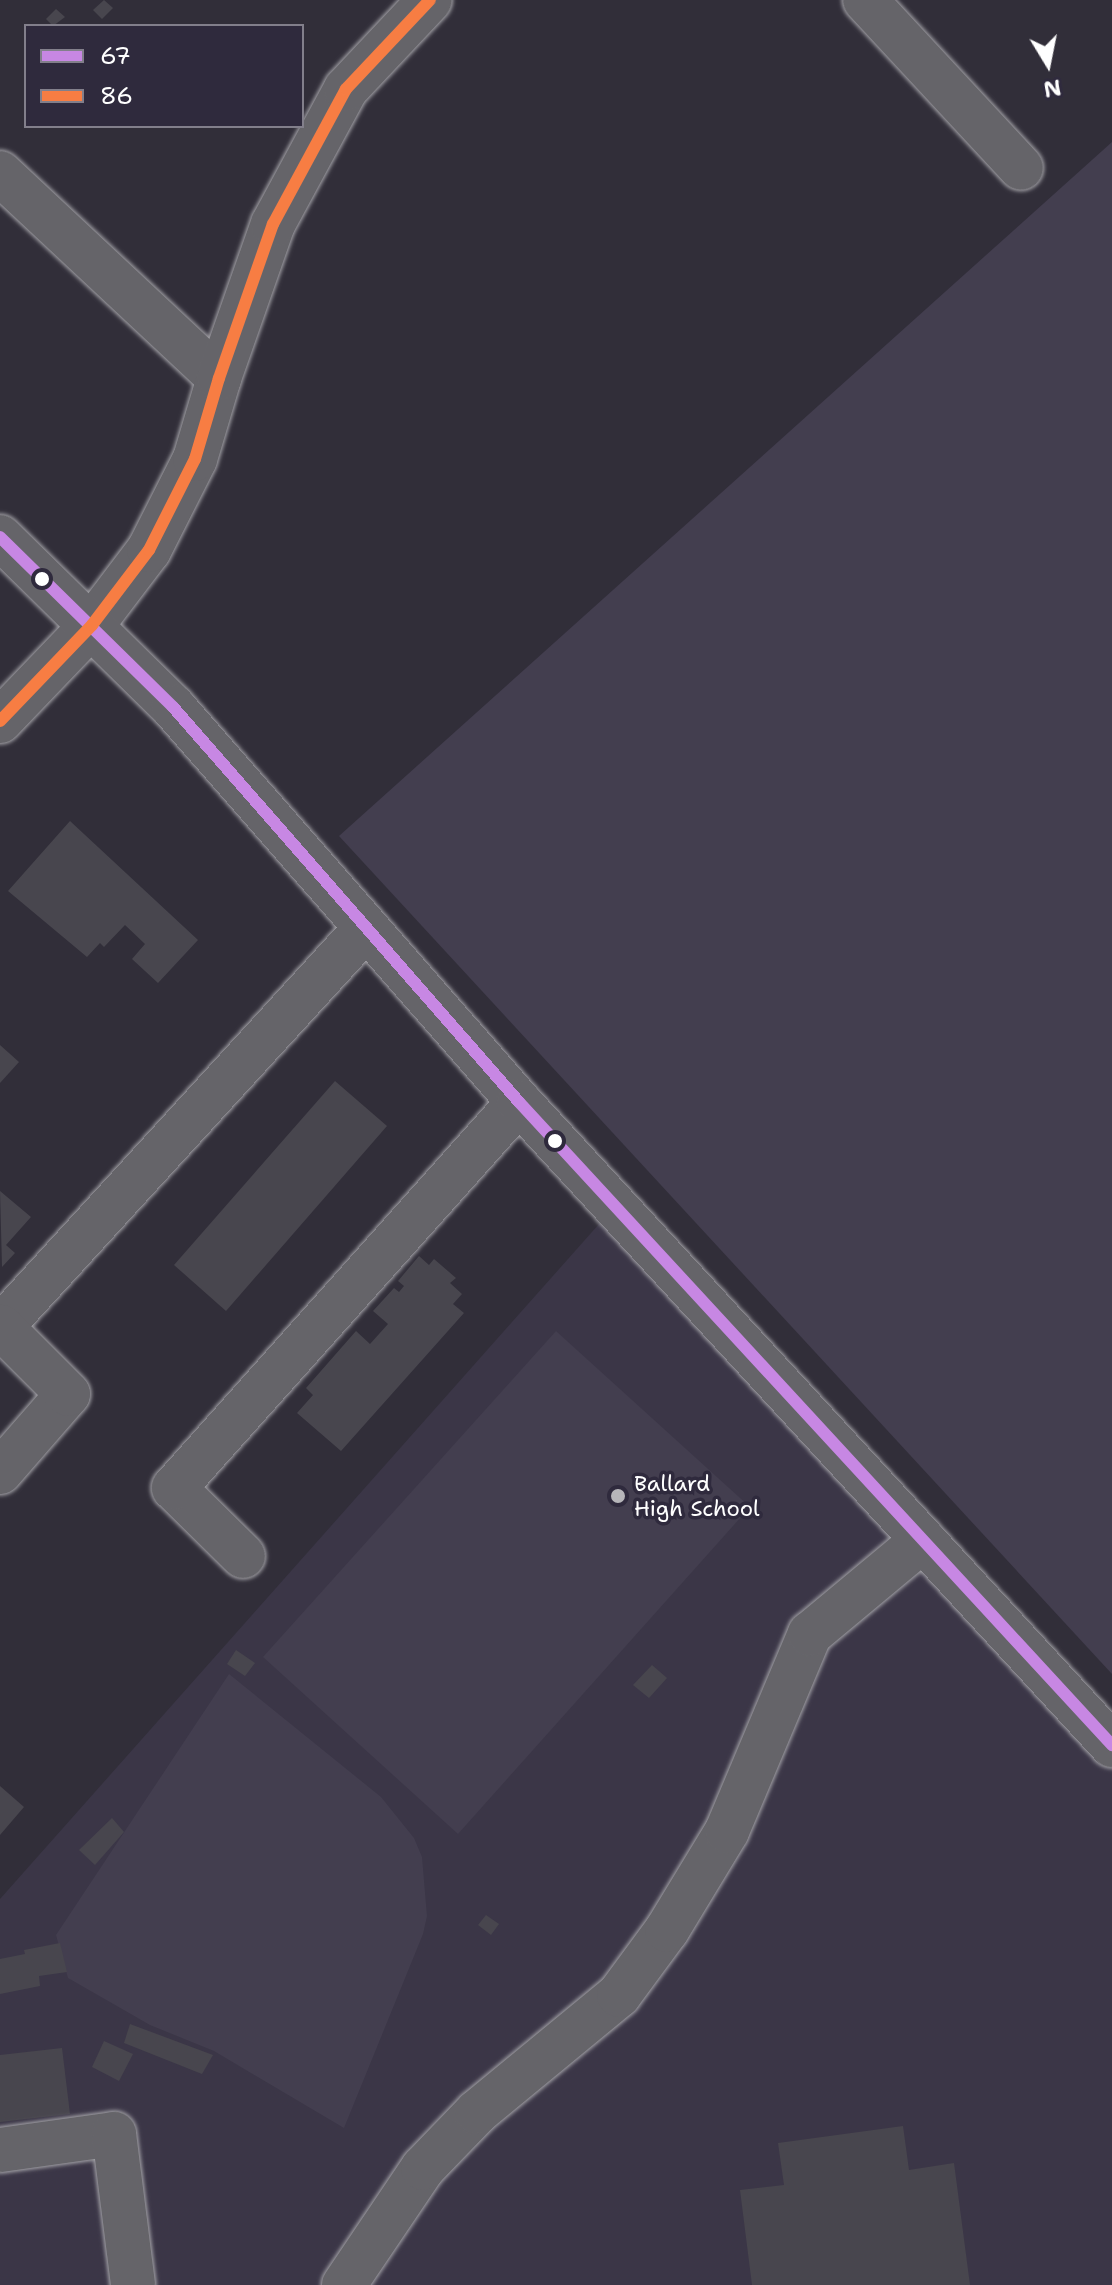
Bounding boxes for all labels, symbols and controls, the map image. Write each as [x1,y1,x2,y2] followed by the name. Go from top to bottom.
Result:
[24,24,304,128] legend
[1008,24,1088,104] north arrow
[100,40,131,72] text: 67
[1041,72,1063,104] text: N
[100,80,133,112] text: 86
[34,571,50,587] unlabelled marker
[547,1133,563,1149] unlabelled marker
[634,1470,760,1522] place label: Ballard High School
[609,1487,627,1505] marker: Ballard High School

